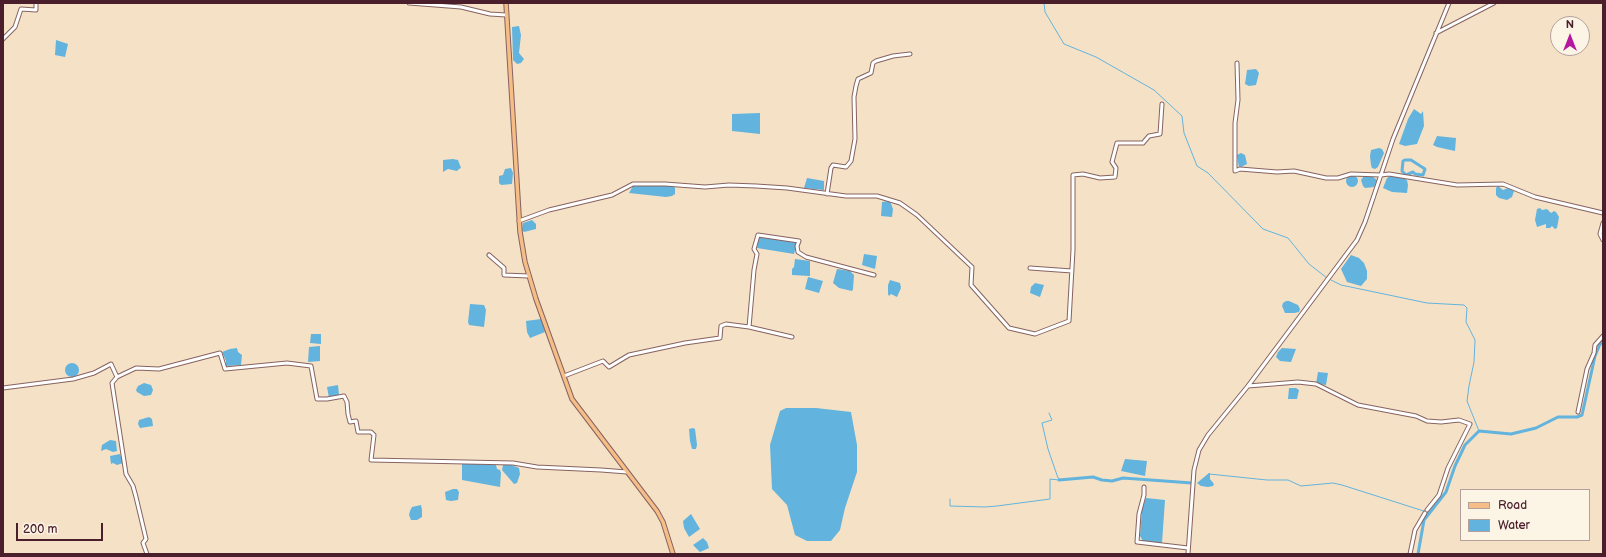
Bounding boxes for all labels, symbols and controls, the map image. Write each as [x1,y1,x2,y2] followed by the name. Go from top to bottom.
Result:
[1550,16,1590,56] north arrow
[1566,18,1574,31] text: N
[1460,489,1590,541] legend
[1498,498,1527,513] text: Road
[18,515,105,541] scale bar
[1498,518,1530,533] text: Water
[23,522,57,537] text: 200 m

